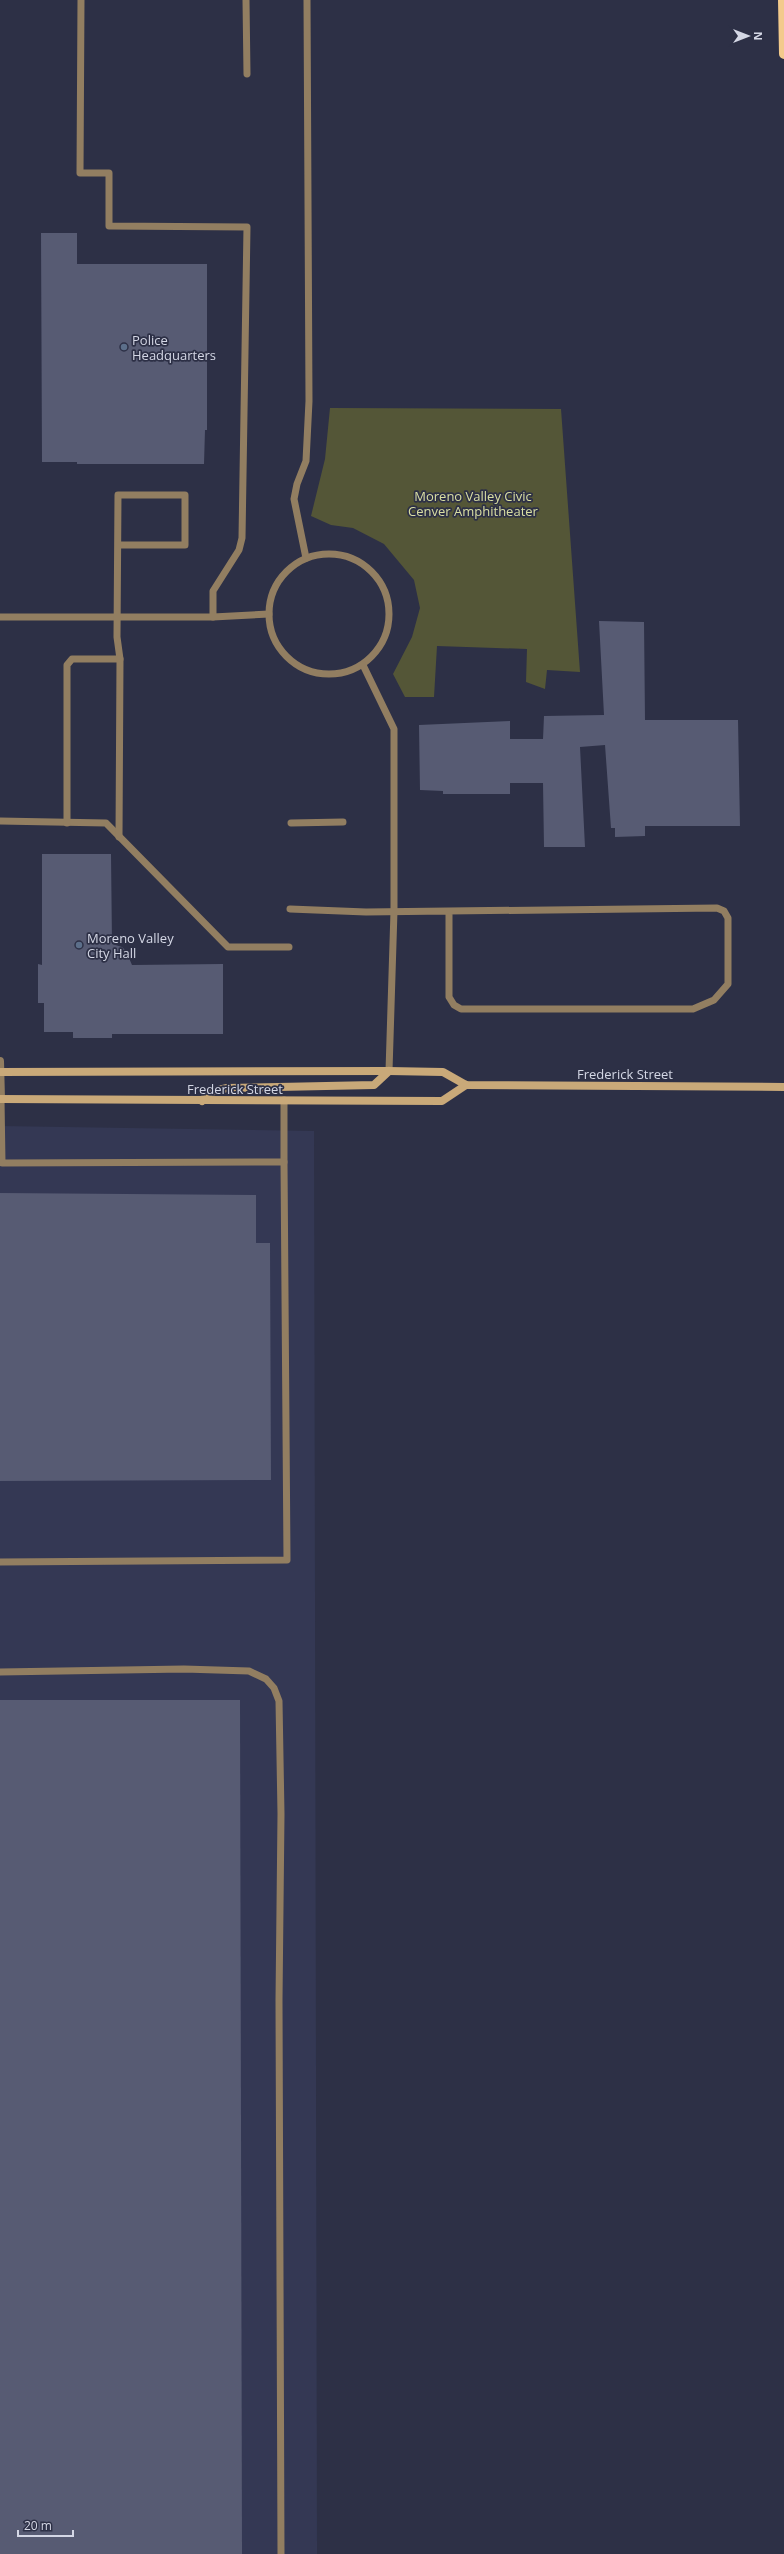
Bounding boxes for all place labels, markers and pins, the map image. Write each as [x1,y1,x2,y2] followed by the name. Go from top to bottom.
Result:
[132,331,216,364] place label: Police Headquarters
[119,342,129,352] marker: Police Headquarters
[87,929,174,962] place label: Moreno Valley City Hall
[74,940,84,950] marker: Moreno Valley City Hall

